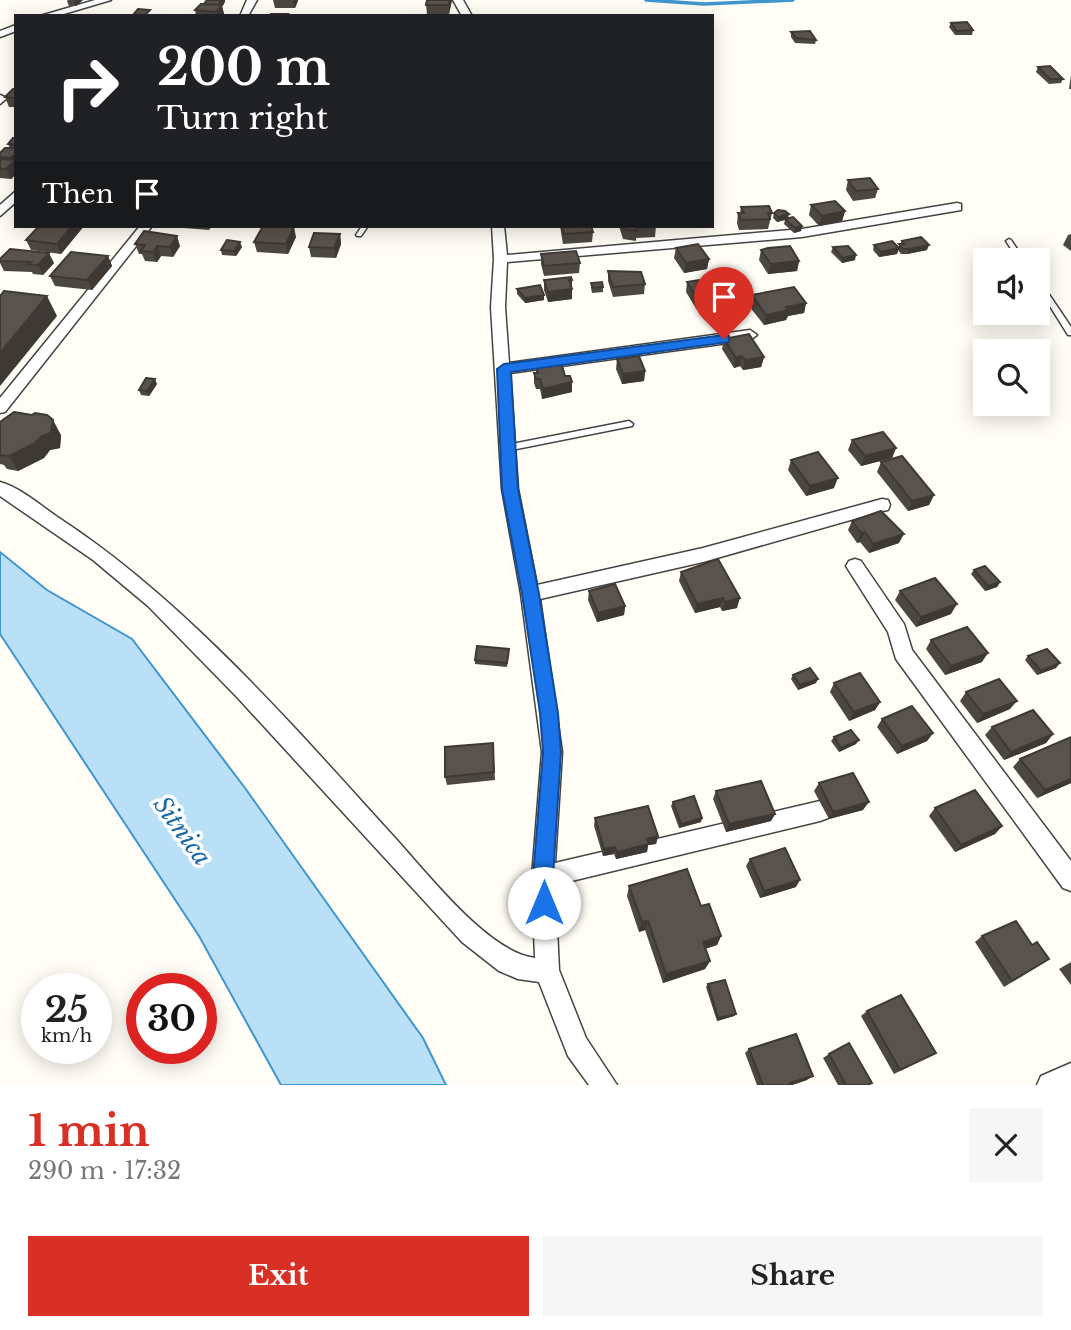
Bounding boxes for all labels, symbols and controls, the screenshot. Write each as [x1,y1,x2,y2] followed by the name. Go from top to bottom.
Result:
[157,37,330,98] text: 200 m
[42,42,133,133] icon: right
[157,98,328,138] text: Turn right
[128,175,166,213] icon: arrive
[42,178,114,210] text: Then
[973,248,1050,416] map controls
[973,248,1050,325] button: sound
[694,267,754,339] pin
[705,278,743,316] icon: arrive
[973,339,1050,416] button: search
[148,790,217,871] water label: Sitnica
[507,866,581,940] position arrow
[126,973,217,1064] speed limit sign: 30
[45,988,88,1031] text: 25
[41,1025,92,1047] text: km/h
[28,1105,150,1157] text: 1 min
[969,1108,1043,1182] button: close
[28,1157,181,1185] text: 290 m · 17:32
[28,1236,529,1316] button: Exit
[543,1236,1043,1316] button: Share

